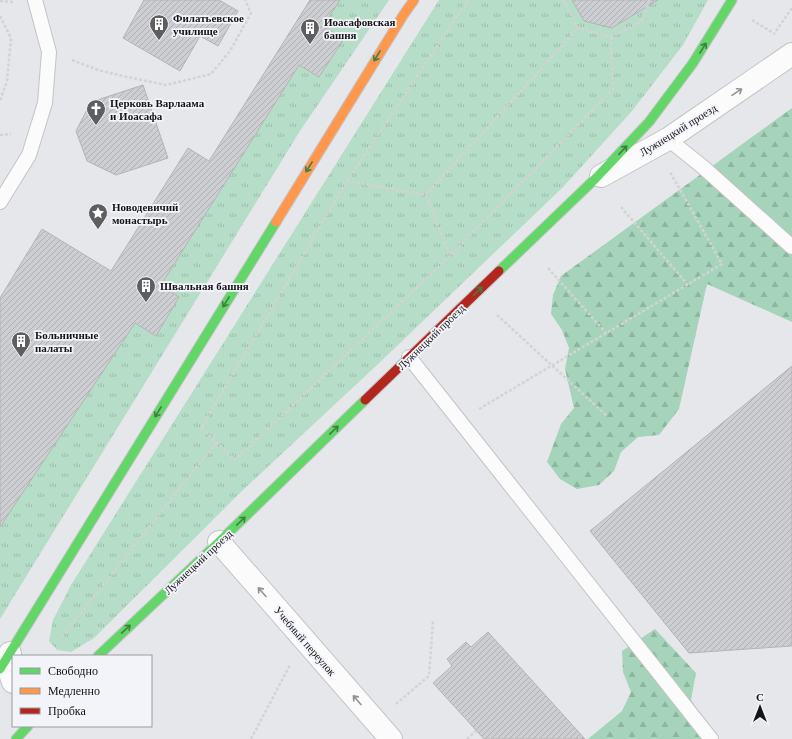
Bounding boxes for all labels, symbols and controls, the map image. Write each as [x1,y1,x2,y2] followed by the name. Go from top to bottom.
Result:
[173,12,244,37] place label: Филатьевское училище
[148,13,170,41] building icon: Филатьевское училище
[324,16,396,41] place label: Иоасафовская башня
[299,17,321,45] building icon: Иоасафовская башня
[699,43,707,54] one-way arrow
[373,50,381,62] one-way arrow
[731,88,742,96] one-way arrow
[110,97,205,122] place label: Церковь Варлаама и Иоасафа
[85,98,107,126] church icon: Церковь Варлаама и Иоасафа
[637,101,719,159] street label: Лужнецкий проезд
[618,145,628,155] one-way arrow
[305,161,313,173] one-way arrow
[112,201,179,226] place label: Новодевичий монастырь
[87,202,109,230] place icon: Новодевичий монастырь
[135,275,157,303] building icon: Швальная башня
[160,280,249,292] place label: Швальная башня
[473,286,483,296] one-way arrow
[222,296,230,308] one-way arrow
[395,302,467,372] street label: Лужнецкий проезд
[35,329,98,354] place label: Больничные палаты
[10,330,32,358] building icon: Больничные палаты
[154,406,162,417] one-way arrow
[329,425,339,435] one-way arrow
[236,516,246,525] one-way arrow
[162,527,235,597] street label: Лужнецкий проезд
[257,587,267,597] one-way arrow
[272,604,339,679] street label: Учебный переулок
[121,624,131,634] one-way arrow
[12,655,152,727] legend
[48,664,98,678] text: Свободно
[48,684,100,698] text: Медленно
[740,687,780,727] north arrow
[756,691,764,703] text: С
[353,696,362,706] one-way arrow
[48,704,86,718] text: Пробка

